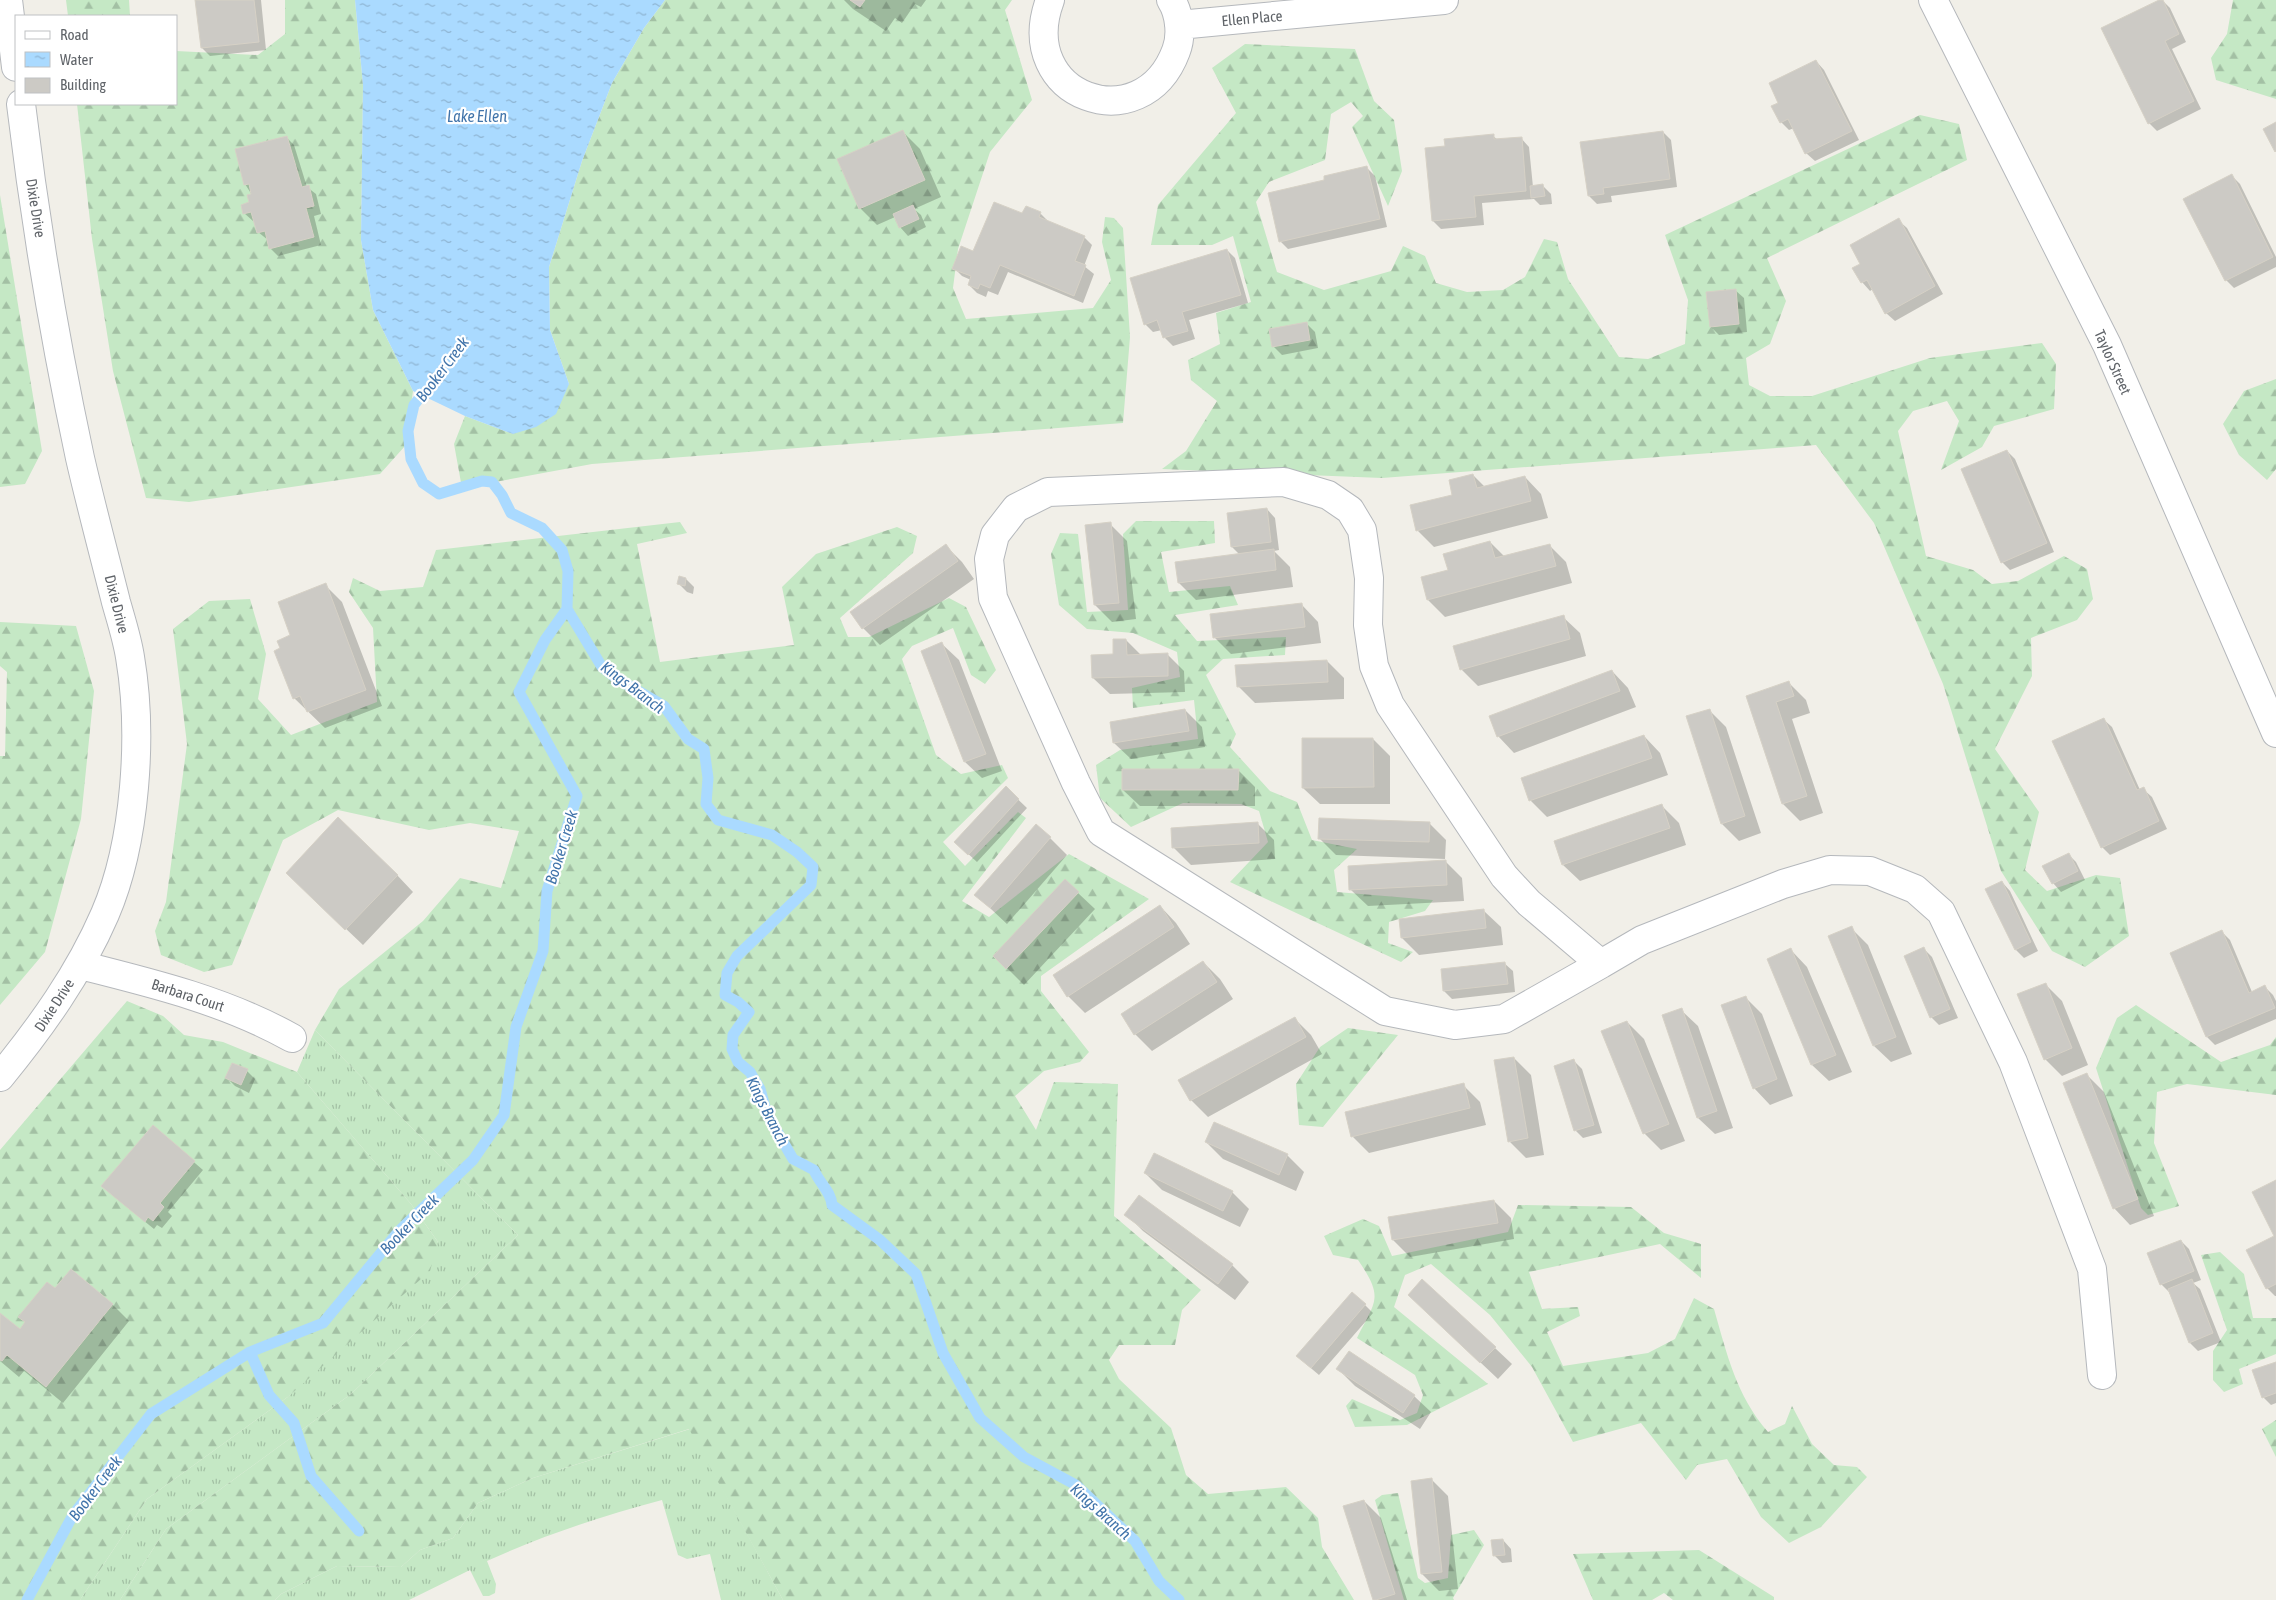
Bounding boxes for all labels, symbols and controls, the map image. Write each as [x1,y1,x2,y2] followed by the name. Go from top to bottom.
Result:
[1221,7,1283,29] street label: Ellen Place
[15,15,178,105] legend
[60,26,89,43] text: Road
[60,51,93,68] text: Water
[60,76,106,93] text: Building
[447,107,507,125] water label: Lake Ellen
[23,177,49,239] street label: Dixie Drive
[2091,327,2135,397] street label: Taylor Street
[412,332,473,405] water label: Booker Creek
[102,573,132,635] street label: Dixie Drive
[597,657,668,718] water label: Kings Branch
[541,807,581,886] water label: Booker Creek
[31,975,77,1035] street label: Dixie Drive
[150,975,226,1015] street label: Barbara Court
[742,1074,793,1149] water label: Kings Branch
[376,1190,443,1258] water label: Booker Creek
[65,1451,126,1524] water label: Booker Creek
[1067,1479,1135,1544] water label: Kings Branch

